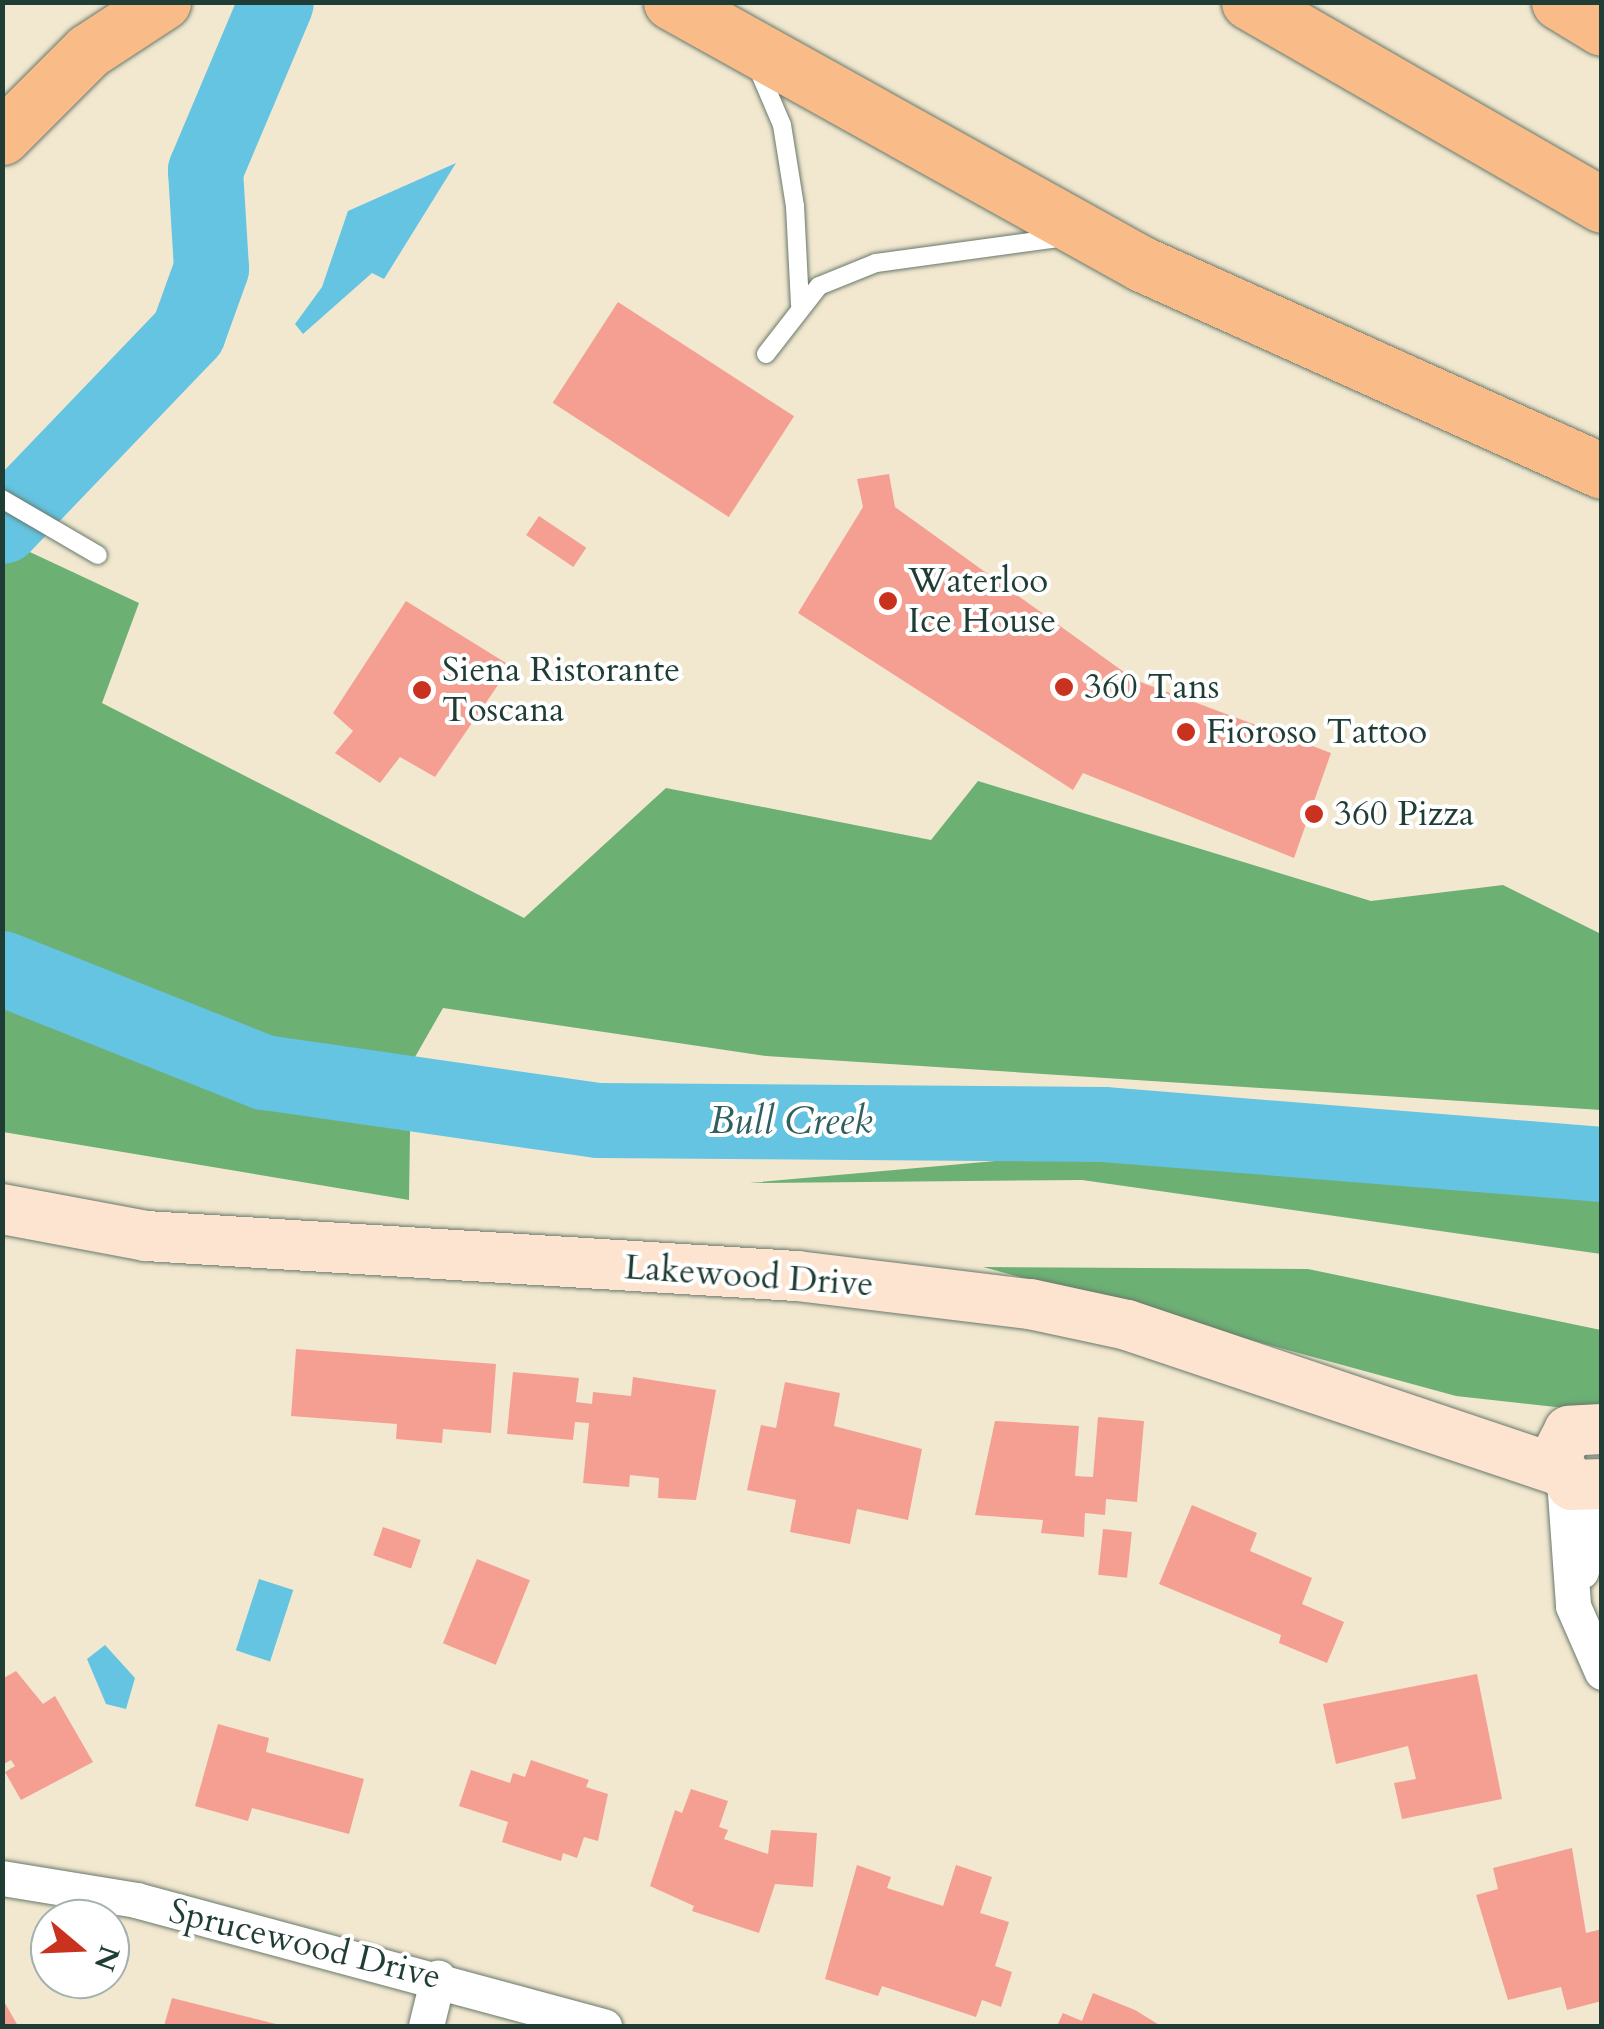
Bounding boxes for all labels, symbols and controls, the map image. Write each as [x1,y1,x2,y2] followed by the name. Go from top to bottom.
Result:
[908,560,1056,642] place label: Waterloo Ice House
[877,590,899,612] marker: Waterloo Ice House
[442,649,680,731] place label: Siena Ristorante Toscana
[1084,666,1220,708] place label: 360 Tans
[1053,676,1075,698] marker: 360 Tans
[411,679,433,701] marker: Siena Ristorante Toscana
[1206,711,1427,753] place label: Fioroso Tattoo
[1175,721,1197,743] marker: Fioroso Tattoo
[1334,793,1474,835] place label: 360 Pizza
[1303,803,1325,825] marker: 360 Pizza
[709,1099,873,1145] water label: Bull Creek
[623,1246,875,1306] street label: Lakewood Drive
[165,1890,445,1998] street label: Sprucewood Drive
[30,1899,130,1999] north arrow
[85,1940,128,1976] text: N

